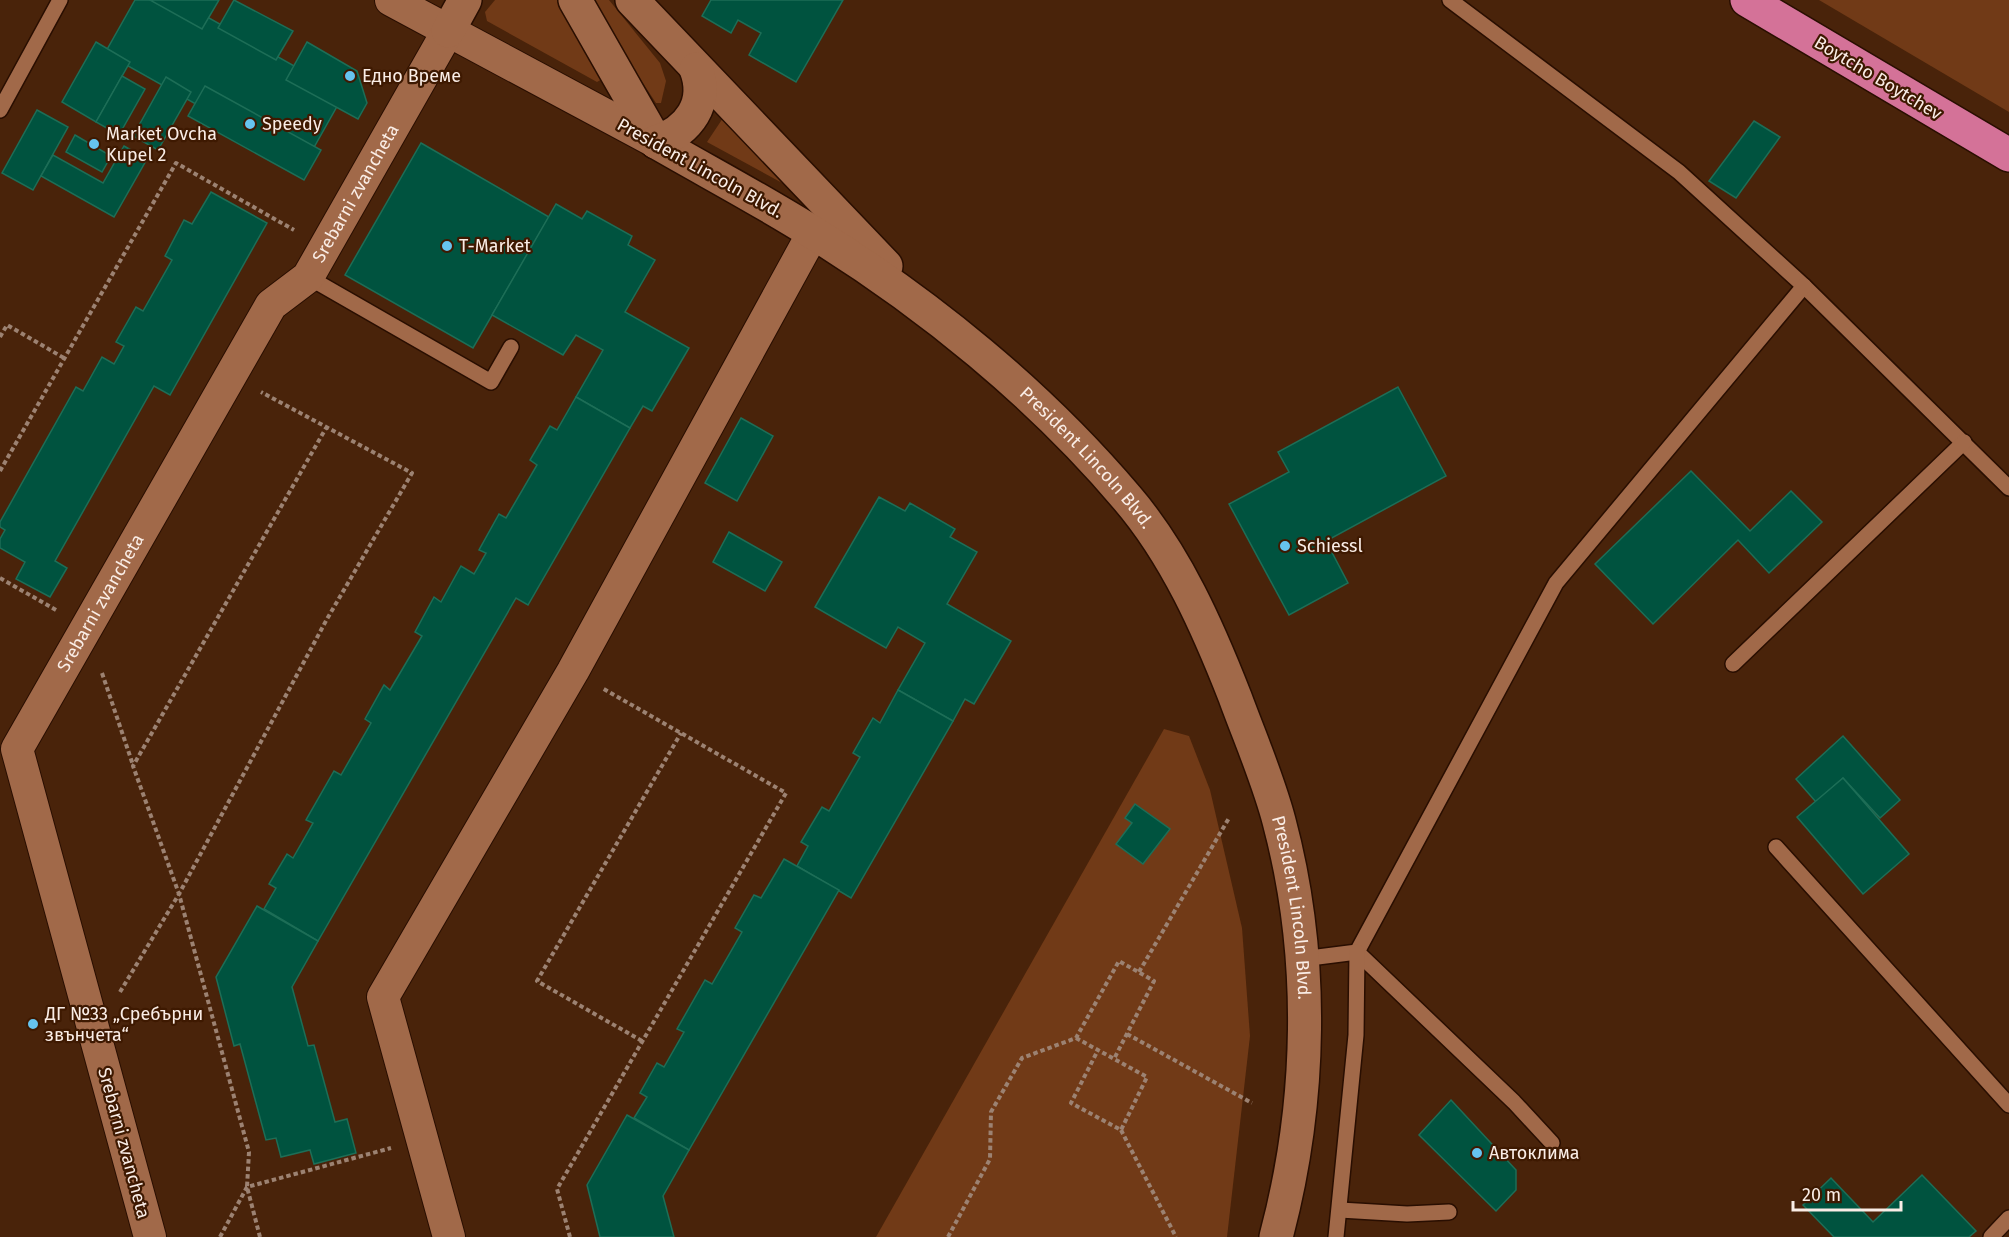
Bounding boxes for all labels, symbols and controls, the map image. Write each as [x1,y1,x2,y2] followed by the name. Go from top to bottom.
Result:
[1810,31,1946,125] street label: Boytcho Boytchev
[362,65,461,87] place label: Едно Време
[343,69,357,83] marker: Едно Време
[262,113,322,135] place label: Speedy
[613,113,787,223] street label: President Lincoln Blvd.
[243,117,257,131] marker: Speedy
[308,120,404,266] street label: Srebarni zvancheta
[106,123,217,166] place label: Market Ovcha Kupel 2
[87,137,101,151] marker: Market Ovcha Kupel 2
[459,235,531,257] place label: T-Market
[440,239,454,253] marker: T-Market
[1015,382,1158,533] street label: President Lincoln Blvd.
[52,530,149,676] street label: Srebarni zvancheta
[1297,535,1363,557] place label: Schiessl
[1278,539,1292,553] marker: Schiessl
[1267,813,1315,1000] street label: President Lincoln Blvd.
[44,1003,203,1046] place label: ДГ №33 „Сребърни звънчета“
[26,1017,40,1031] marker: ДГ №33 „Сребърни звънчета“
[93,1065,155,1221] street label: Srebarni zvancheta
[1489,1142,1580,1164] place label: Автоклима
[1470,1146,1484,1160] marker: Автоклима
[1793,1174,1901,1212] scale bar
[1802,1184,1841,1206] text: 20 m

